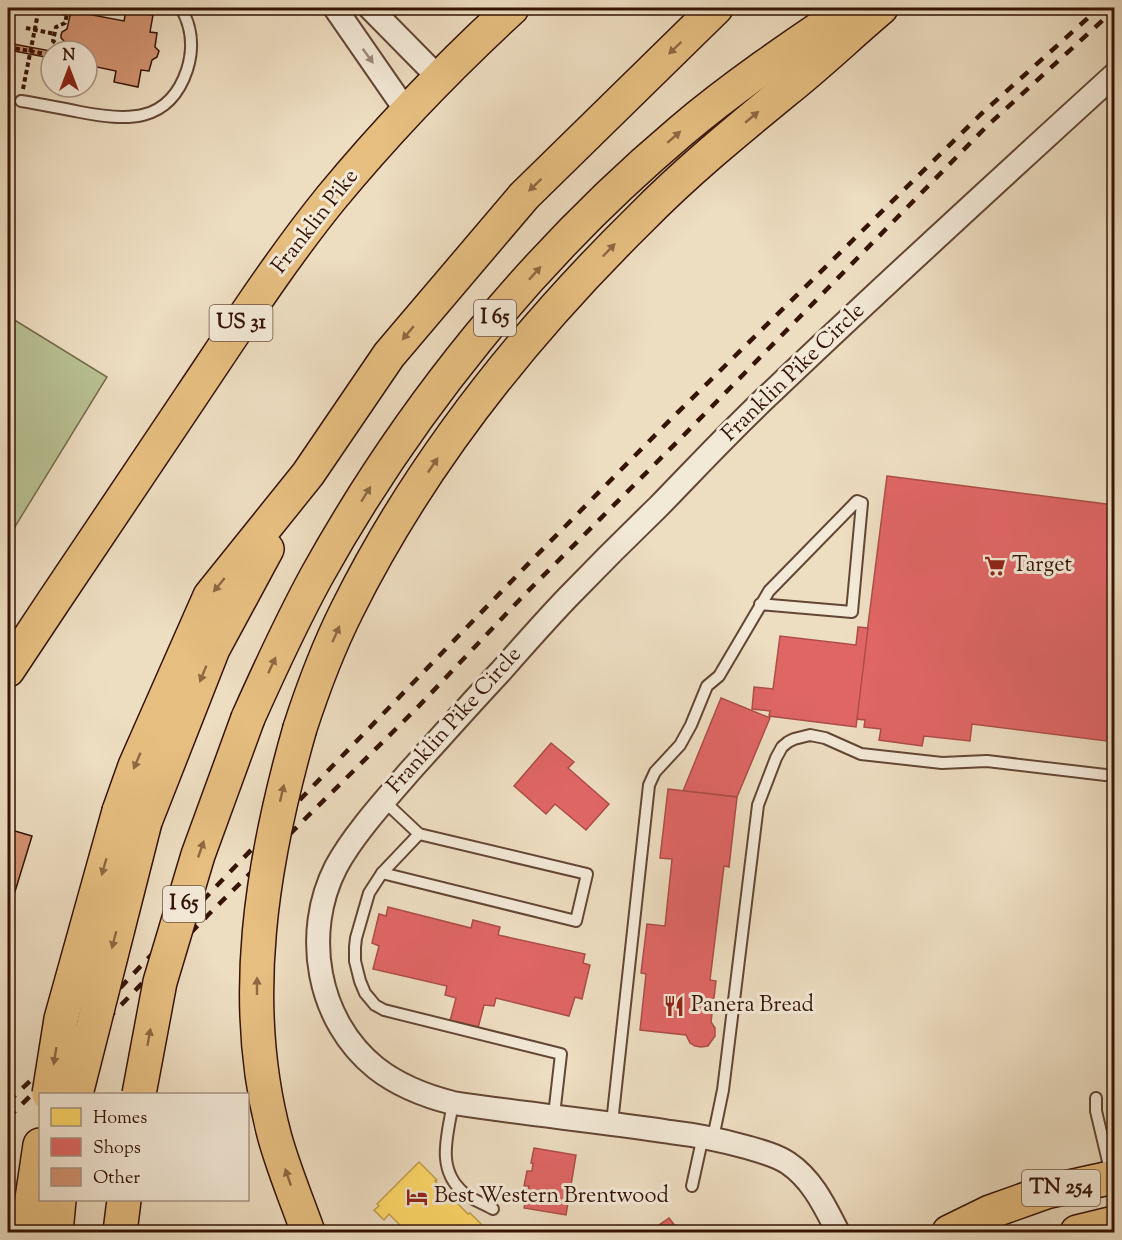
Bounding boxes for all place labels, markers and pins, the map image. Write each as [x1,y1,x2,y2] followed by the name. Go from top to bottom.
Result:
[1012,550,1072,582] place label: Target
[983,554,1007,578] supermarket icon: Target
[691,990,814,1022] place label: Panera Bread
[662,994,686,1018] restaurant icon: Panera Bread
[434,1181,669,1213] place label: Best Western Brentwood
[405,1185,429,1209] hotel icon: Best Western Brentwood

